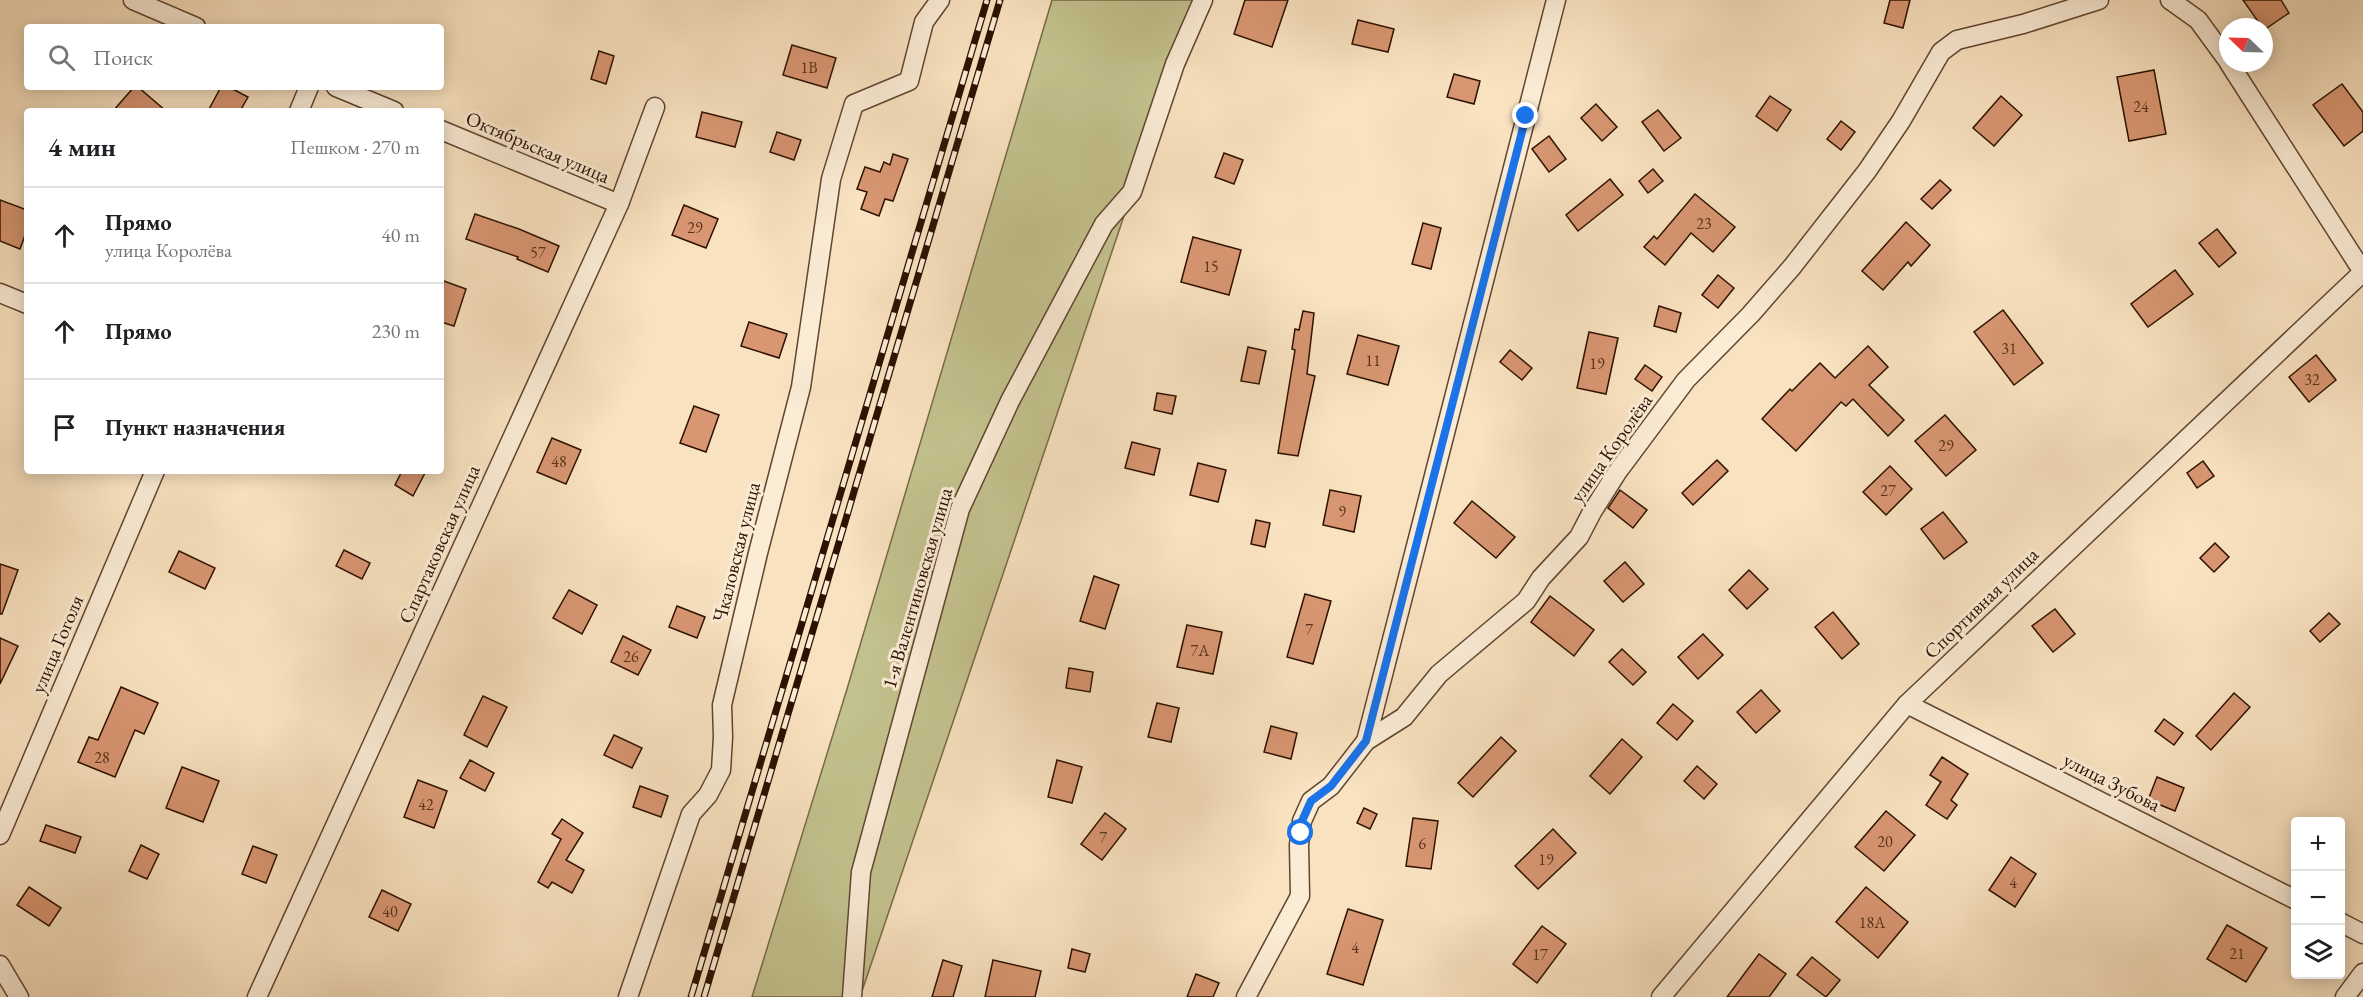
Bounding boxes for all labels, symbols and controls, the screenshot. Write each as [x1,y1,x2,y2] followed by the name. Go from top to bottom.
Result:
[2219,18,2273,72] north arrow
[24,24,444,90] search box
[45,41,78,74] icon: search
[93,43,153,72] text: Поиск
[800,57,818,78] house number: 1В
[2133,96,2149,117] house number: 24
[1512,102,1538,128] route end
[462,105,614,189] street label: Октябрьская улица
[48,130,116,164] text: 4 мин
[290,134,420,160] text: Пешком · 270 m
[105,208,172,237] text: Прямо
[1696,213,1712,234] house number: 23
[687,217,703,238] house number: 29
[48,219,81,252] icon: ahead
[381,222,420,248] text: 40 m
[105,237,232,263] text: улица Королёва
[530,242,546,263] house number: 57
[1203,256,1219,277] house number: 15
[48,315,81,348] icon: ahead
[105,317,172,346] text: Прямо
[372,318,420,344] text: 230 m
[2001,338,2017,359] house number: 31
[1365,350,1381,371] house number: 11
[1589,353,1605,374] house number: 19
[2304,369,2320,390] house number: 32
[1564,388,1658,508] street label: улица Королёва
[48,411,81,444] icon: arrive
[105,413,285,442] text: Пункт назначения
[1938,435,1954,456] house number: 29
[551,451,567,472] house number: 48
[392,461,486,627] street label: Спартаковская улица
[706,479,766,625] street label: Чкаловская улица
[1880,480,1896,501] house number: 27
[876,485,958,691] street label: 1-я Валентиновская улица
[1338,501,1346,522] house number: 9
[1918,542,2044,664] street label: Спортивная улица
[25,591,89,697] street label: улица Гоголя
[1305,619,1313,640] house number: 7
[1191,640,1210,661] house number: 7А
[623,646,639,667] house number: 26
[2059,746,2165,818] street label: улица Зубова
[94,747,110,768] house number: 28
[418,794,434,815] house number: 42
[2291,817,2345,979] map controls
[2291,817,2345,871] button: +
[1287,819,1313,845] route start
[1099,827,1107,848] house number: 7
[1877,831,1893,852] house number: 20
[1418,833,1426,854] house number: 6
[1538,849,1554,870] house number: 19
[2291,871,2345,925] button: −
[2009,872,2017,893] house number: 4
[382,901,398,922] house number: 40
[1859,912,1886,933] house number: 18А
[2291,925,2345,979] button: layers
[1351,937,1359,958] house number: 4
[2229,943,2245,964] house number: 21
[1532,944,1548,965] house number: 17

